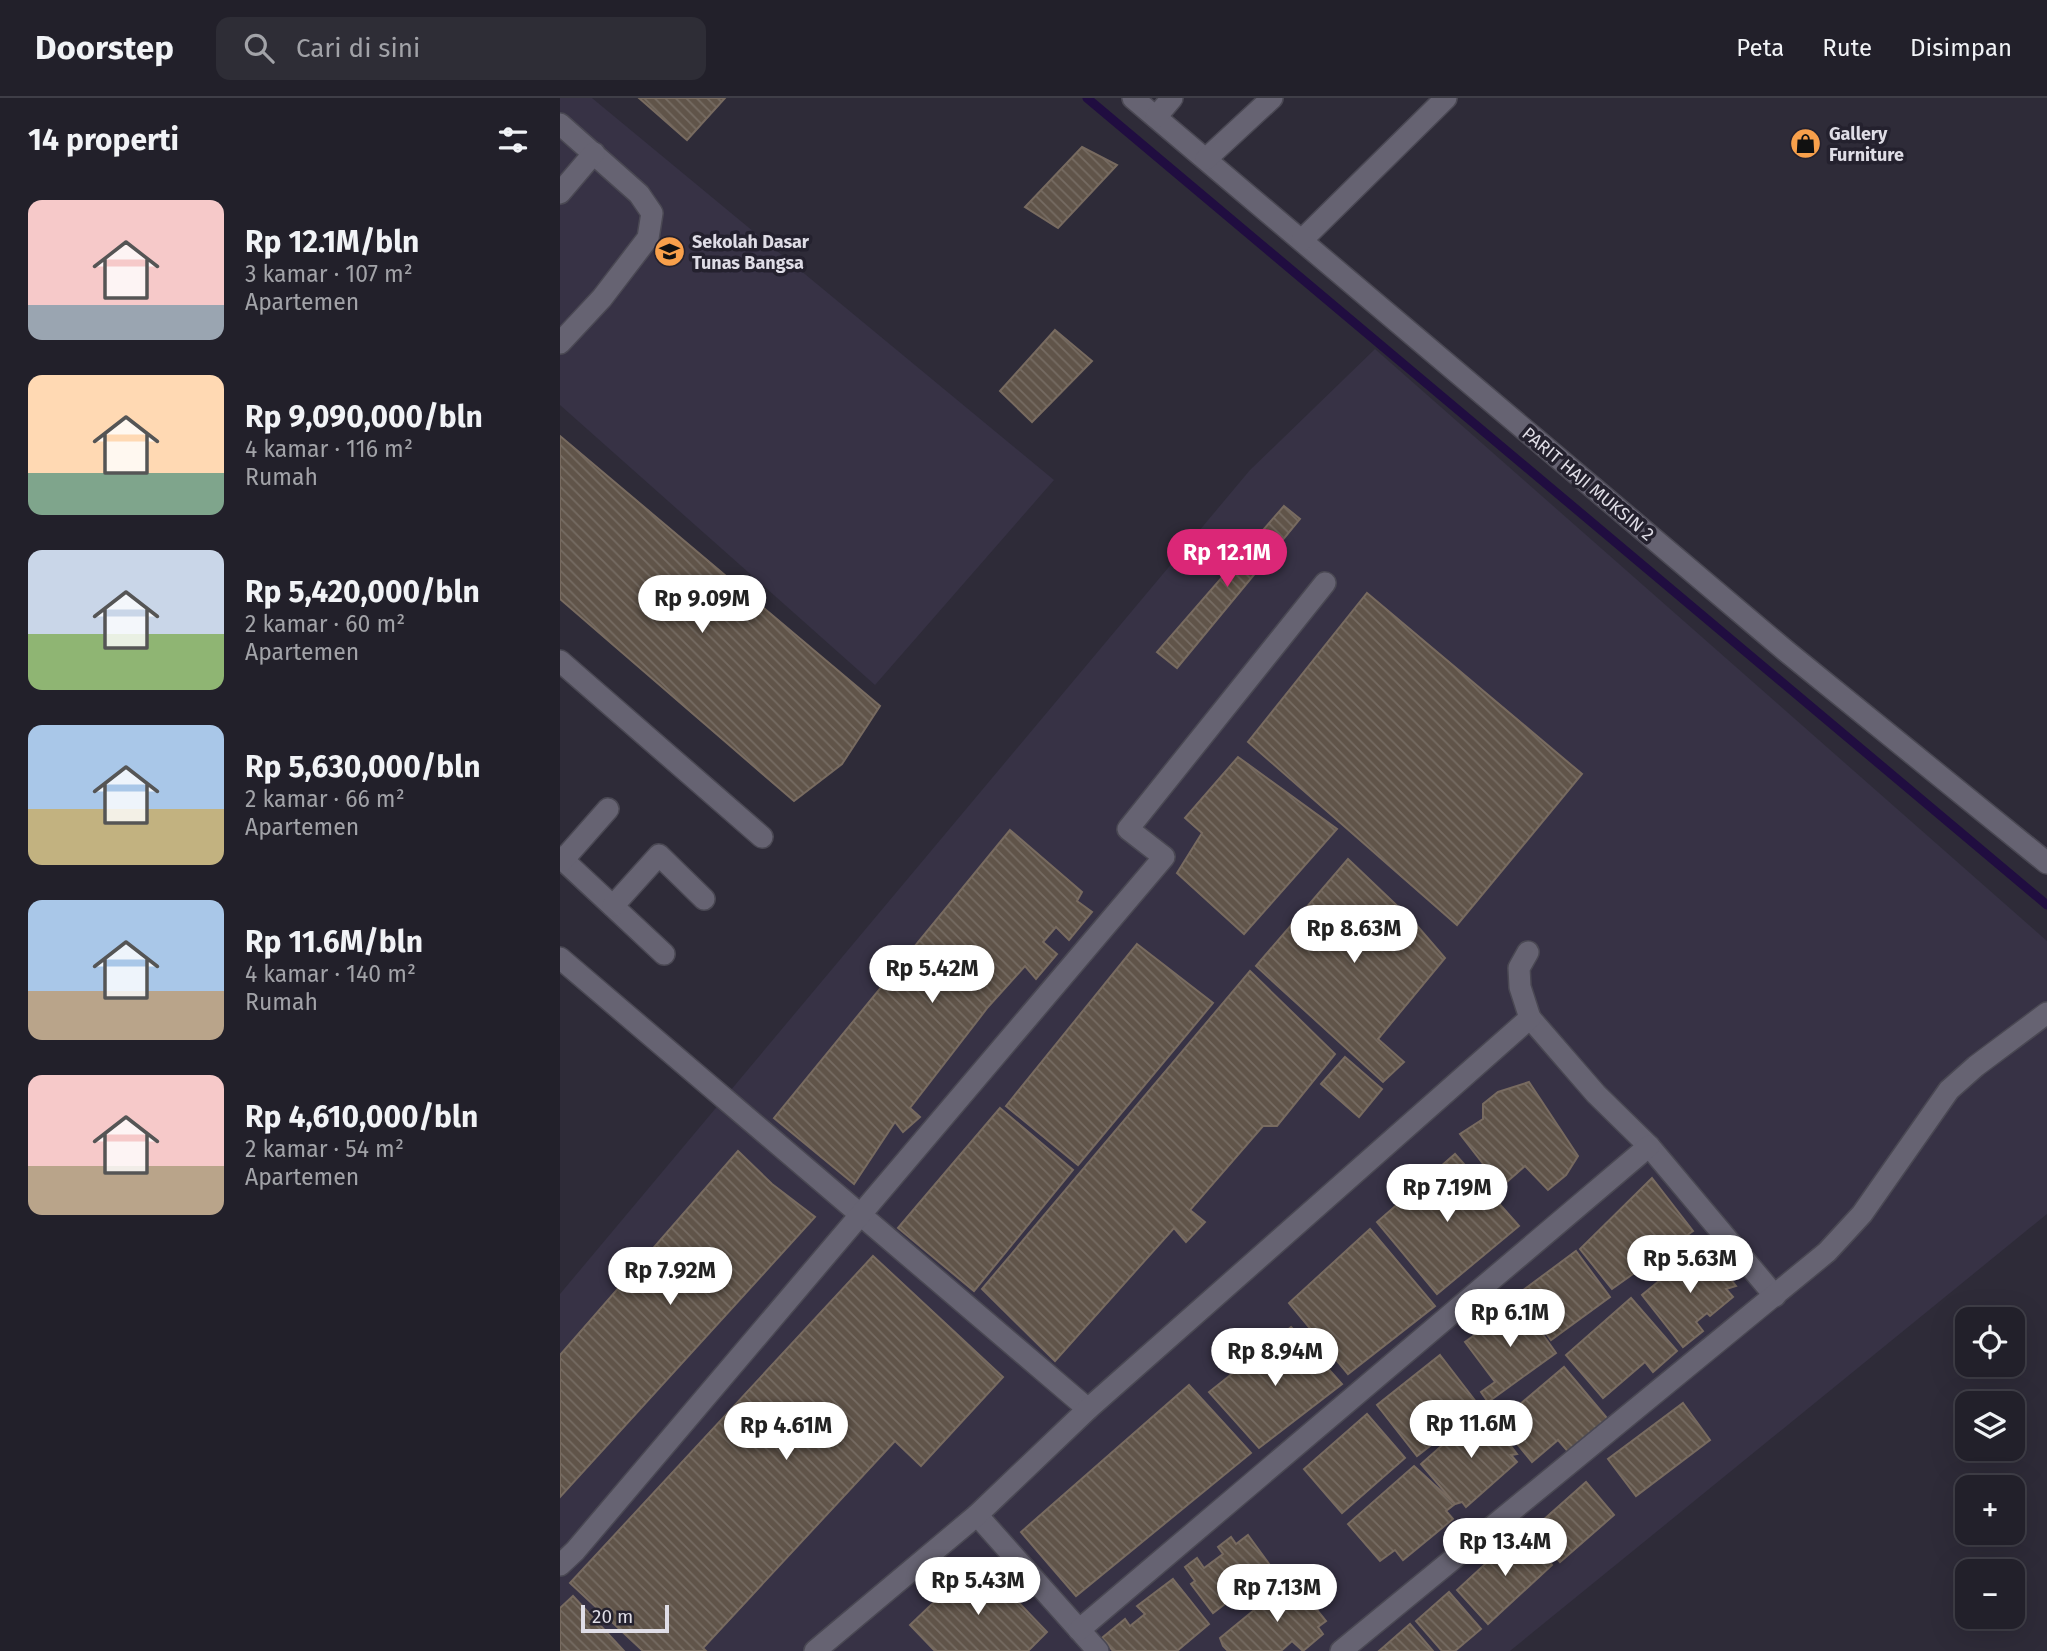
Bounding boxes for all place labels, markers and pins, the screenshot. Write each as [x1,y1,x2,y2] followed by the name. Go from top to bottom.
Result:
[1829,123,1904,166] place label: Gallery Furniture
[1789,127,1823,161] shop icon: Gallery Furniture
[692,231,810,274] place label: Sekolah Dasar Tunas Bangsa
[652,235,686,269] school or university icon: Sekolah Dasar Tunas Bangsa
[1155,530,1299,589] pin: Rp 12.1M
[630,575,774,635] pin: Rp 9.09M
[1282,906,1426,965] pin: Rp 8.63M
[860,946,1004,1005] pin: Rp 5.42M
[1375,1164,1519,1224] pin: Rp 7.19M
[1618,1236,1762,1295] pin: Rp 5.63M
[598,1248,742,1307] pin: Rp 7.92M
[1445,1290,1575,1349] pin: Rp 6.1M
[1203,1328,1347,1388] pin: Rp 8.94M
[1399,1400,1543,1460] pin: Rp 11.6M
[714,1402,858,1462] pin: Rp 4.61M
[1433,1518,1577,1578] pin: Rp 13.4M
[906,1558,1050,1617] pin: Rp 5.43M
[1205,1564,1349,1624] pin: Rp 7.13M

